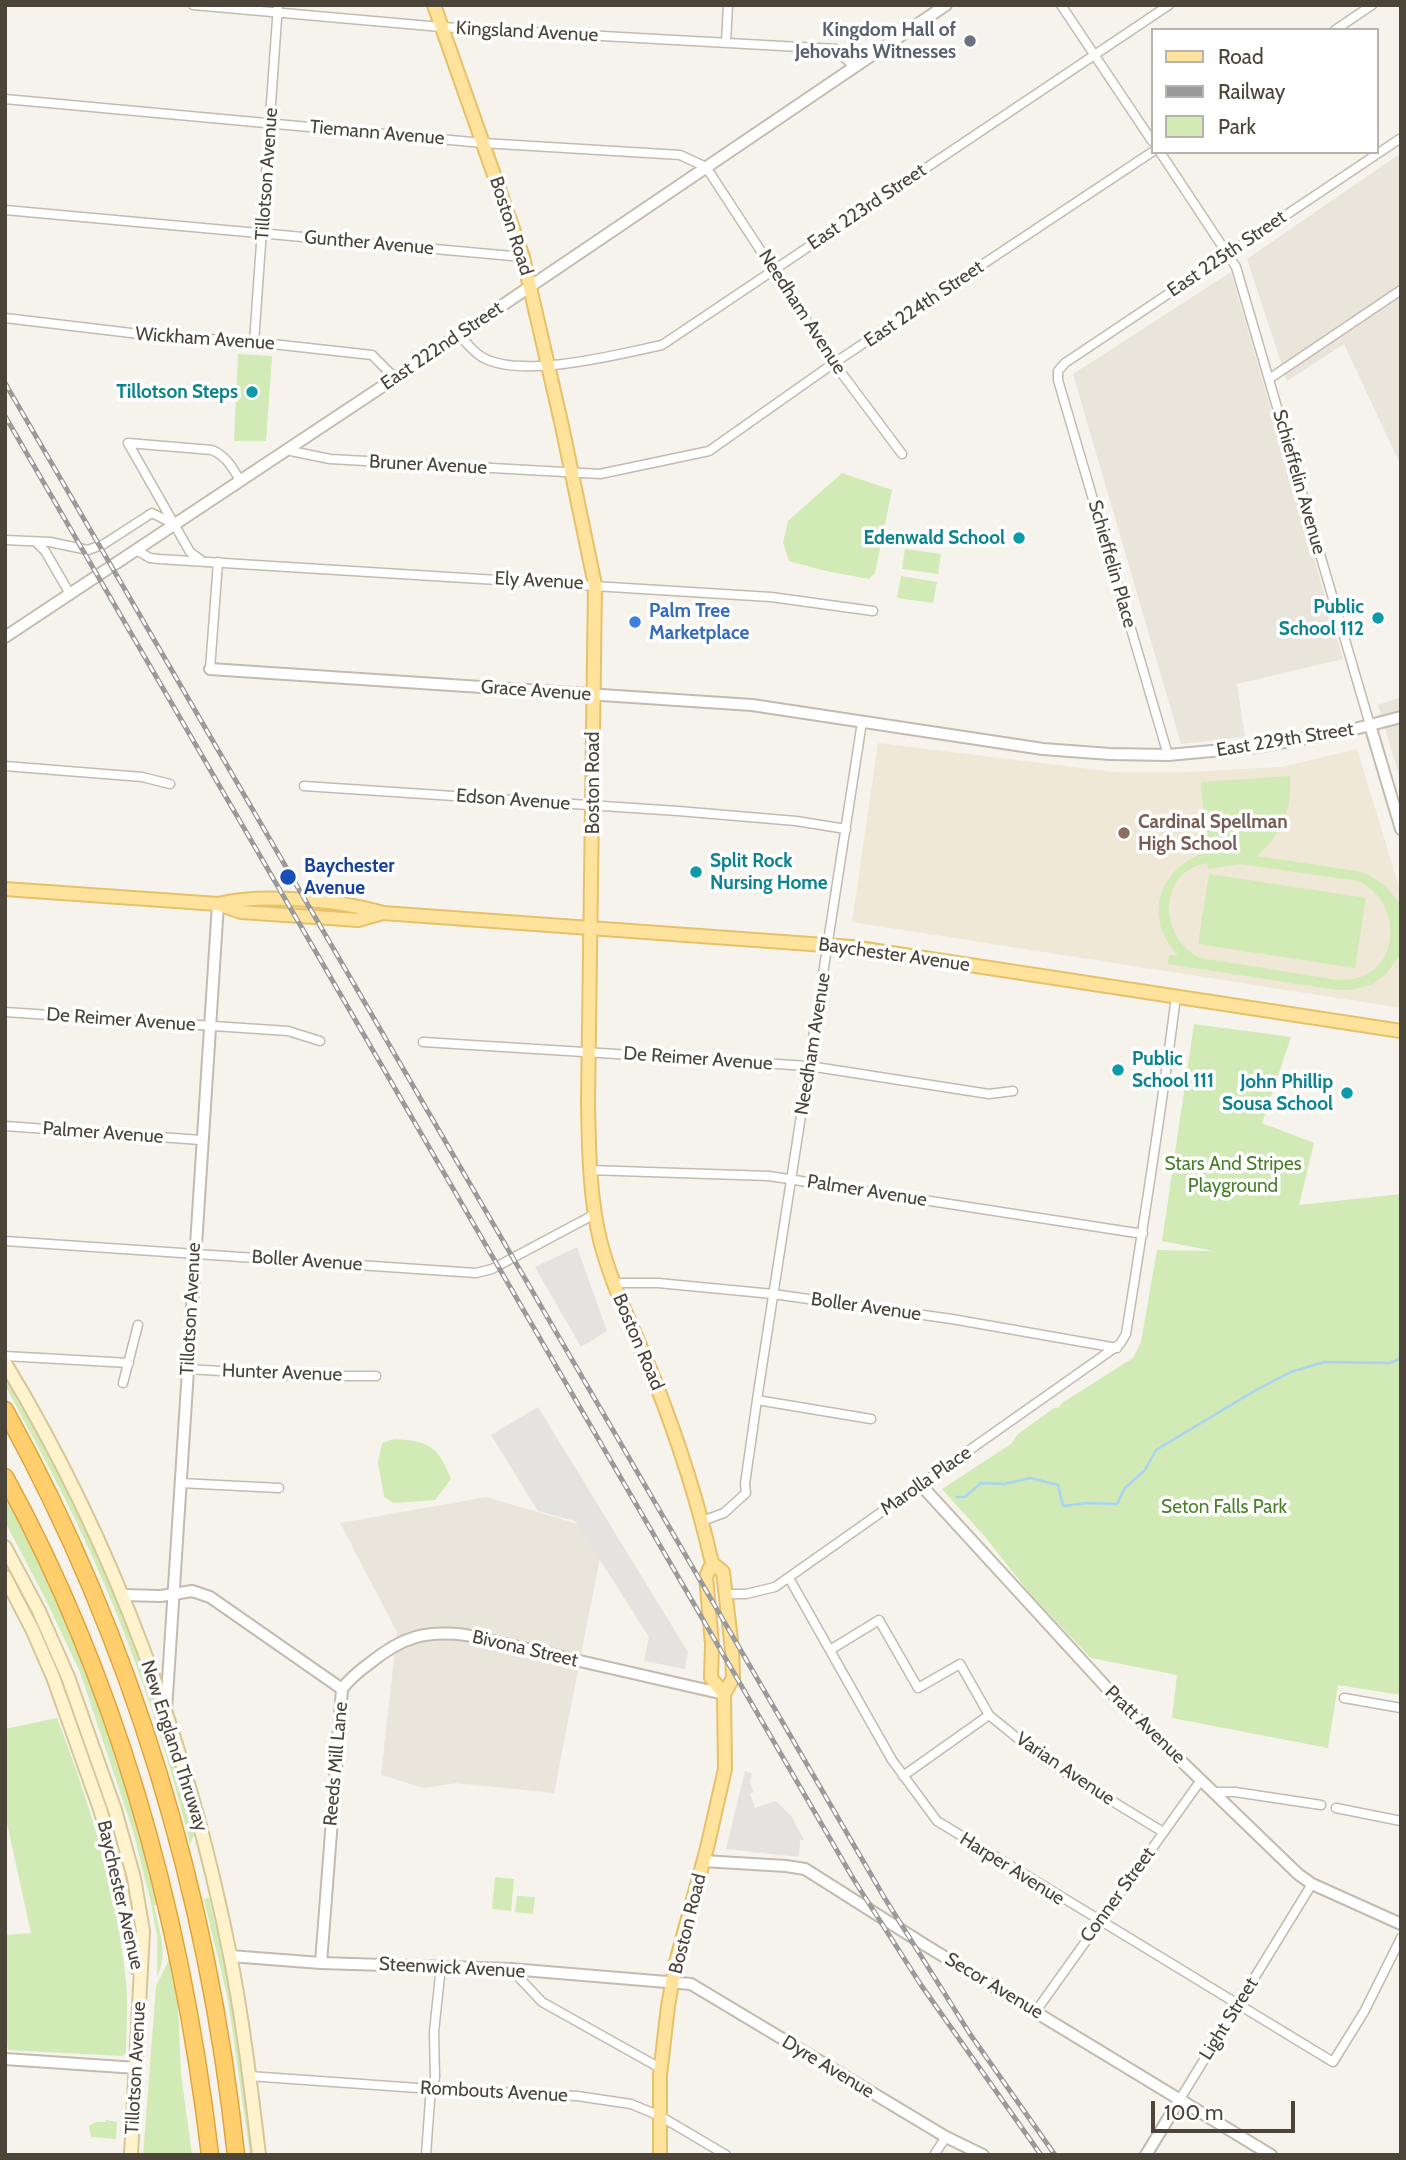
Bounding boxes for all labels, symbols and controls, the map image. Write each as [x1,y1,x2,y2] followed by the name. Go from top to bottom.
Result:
[455,17,599,47] street label: Kingsland Avenue
[795,19,956,63] place label: Kingdom Hall of Jehovahs Witnesses
[1150,28,1378,154] legend
[962,33,978,49] marker: Kingdom Hall of Jehovahs Witnesses
[1218,44,1264,69] text: Road
[1218,79,1285,104] text: Railway
[251,107,283,241] street label: Tillotson Avenue
[1218,114,1256,139] text: Park
[309,116,445,150] street label: Tiemann Avenue
[804,159,930,255] street label: East 223rd Street
[484,174,538,278] street label: Boston Road
[1163,206,1291,302] street label: East 225th Street
[303,226,435,260] street label: Gunther Avenue
[753,246,851,378] street label: Needham Avenue
[860,256,988,352] street label: East 224th Street
[377,297,507,395] street label: East 222nd Street
[135,323,275,355] street label: Wickham Avenue
[116,381,238,403] place label: Tillotson Steps
[244,384,260,400] marker: Tillotson Steps
[1267,407,1331,557] street label: Schieffelin Avenue
[368,451,488,479] street label: Bruner Avenue
[1083,497,1141,631] street label: Schieffelin Place
[863,527,1005,549] place label: Edenwald School
[1011,530,1027,546] marker: Edenwald School
[494,567,584,595] street label: Ely Avenue
[1279,596,1364,640] place label: Public School 112
[649,600,749,644] place label: Palm Tree Marketplace
[1370,610,1386,626] marker: Public School 112
[627,614,643,630] marker: Palm Tree Marketplace
[480,676,592,706] street label: Grace Avenue
[1215,718,1355,762] street label: East 229th Street
[582,732,604,834] street label: Boston Road
[455,785,571,815] street label: Edson Avenue
[1138,811,1288,855] place label: Cardinal Spellman High School
[1116,825,1132,841] marker: Cardinal Spellman High School
[710,850,828,894] place label: Split Rock Nursing Home
[304,855,394,899] place label: Baychester Avenue
[688,864,704,880] marker: Split Rock Nursing Home
[278,867,298,887] marker: Baychester Avenue
[817,933,971,977] street label: Baychester Avenue
[790,971,836,1117] street label: Needham Avenue
[46,1003,196,1037] street label: De Reimer Avenue
[623,1042,773,1076] street label: De Reimer Avenue
[1132,1048,1214,1092] place label: Public School 111
[1110,1062,1126,1078] marker: Public School 111
[1222,1071,1333,1115] place label: John Phillip Sousa School
[1339,1085,1355,1101] marker: John Phillip Sousa School
[42,1117,164,1149] street label: Palmer Avenue
[1164,1153,1302,1197] park label: Stars And Stripes Playground
[805,1170,929,1212] street label: Palmer Avenue
[176,1242,206,1376] street label: Tillotson Avenue
[251,1246,363,1276] street label: Boller Avenue
[809,1288,923,1326] street label: Boller Avenue
[607,1290,669,1394] street label: Boston Road
[222,1360,342,1386] street label: Hunter Avenue
[876,1441,976,1521] street label: Marolla Place
[1161,1496,1287,1518] park label: Seton Falls Park
[470,1626,580,1672] street label: Bivona Street
[136,1658,212,1834] street label: New England Thruway
[1100,1681,1190,1769] street label: Pratt Avenue
[319,1701,353,1827] street label: Reeds Mill Lane
[1011,1728,1119,1810] street label: Varian Avenue
[92,1818,148,1972] street label: Baychester Avenue
[955,1828,1069,1910] street label: Harper Avenue
[1076,1843,1160,1947] street label: Conner Street
[665,1871,711,1977] street label: Boston Road
[941,1948,1047,2024] street label: Secor Avenue
[378,1953,526,1983] street label: Steenwick Avenue
[1195,1974,1263,2064] street label: Light Street
[121,2001,151,2135] street label: Tillotson Avenue
[778,2031,878,2103] street label: Dyre Avenue
[420,2077,568,2107] street label: Rombouts Avenue
[1154,2086,1298,2130] scale bar
[1164,2100,1223,2125] text: 100 m

